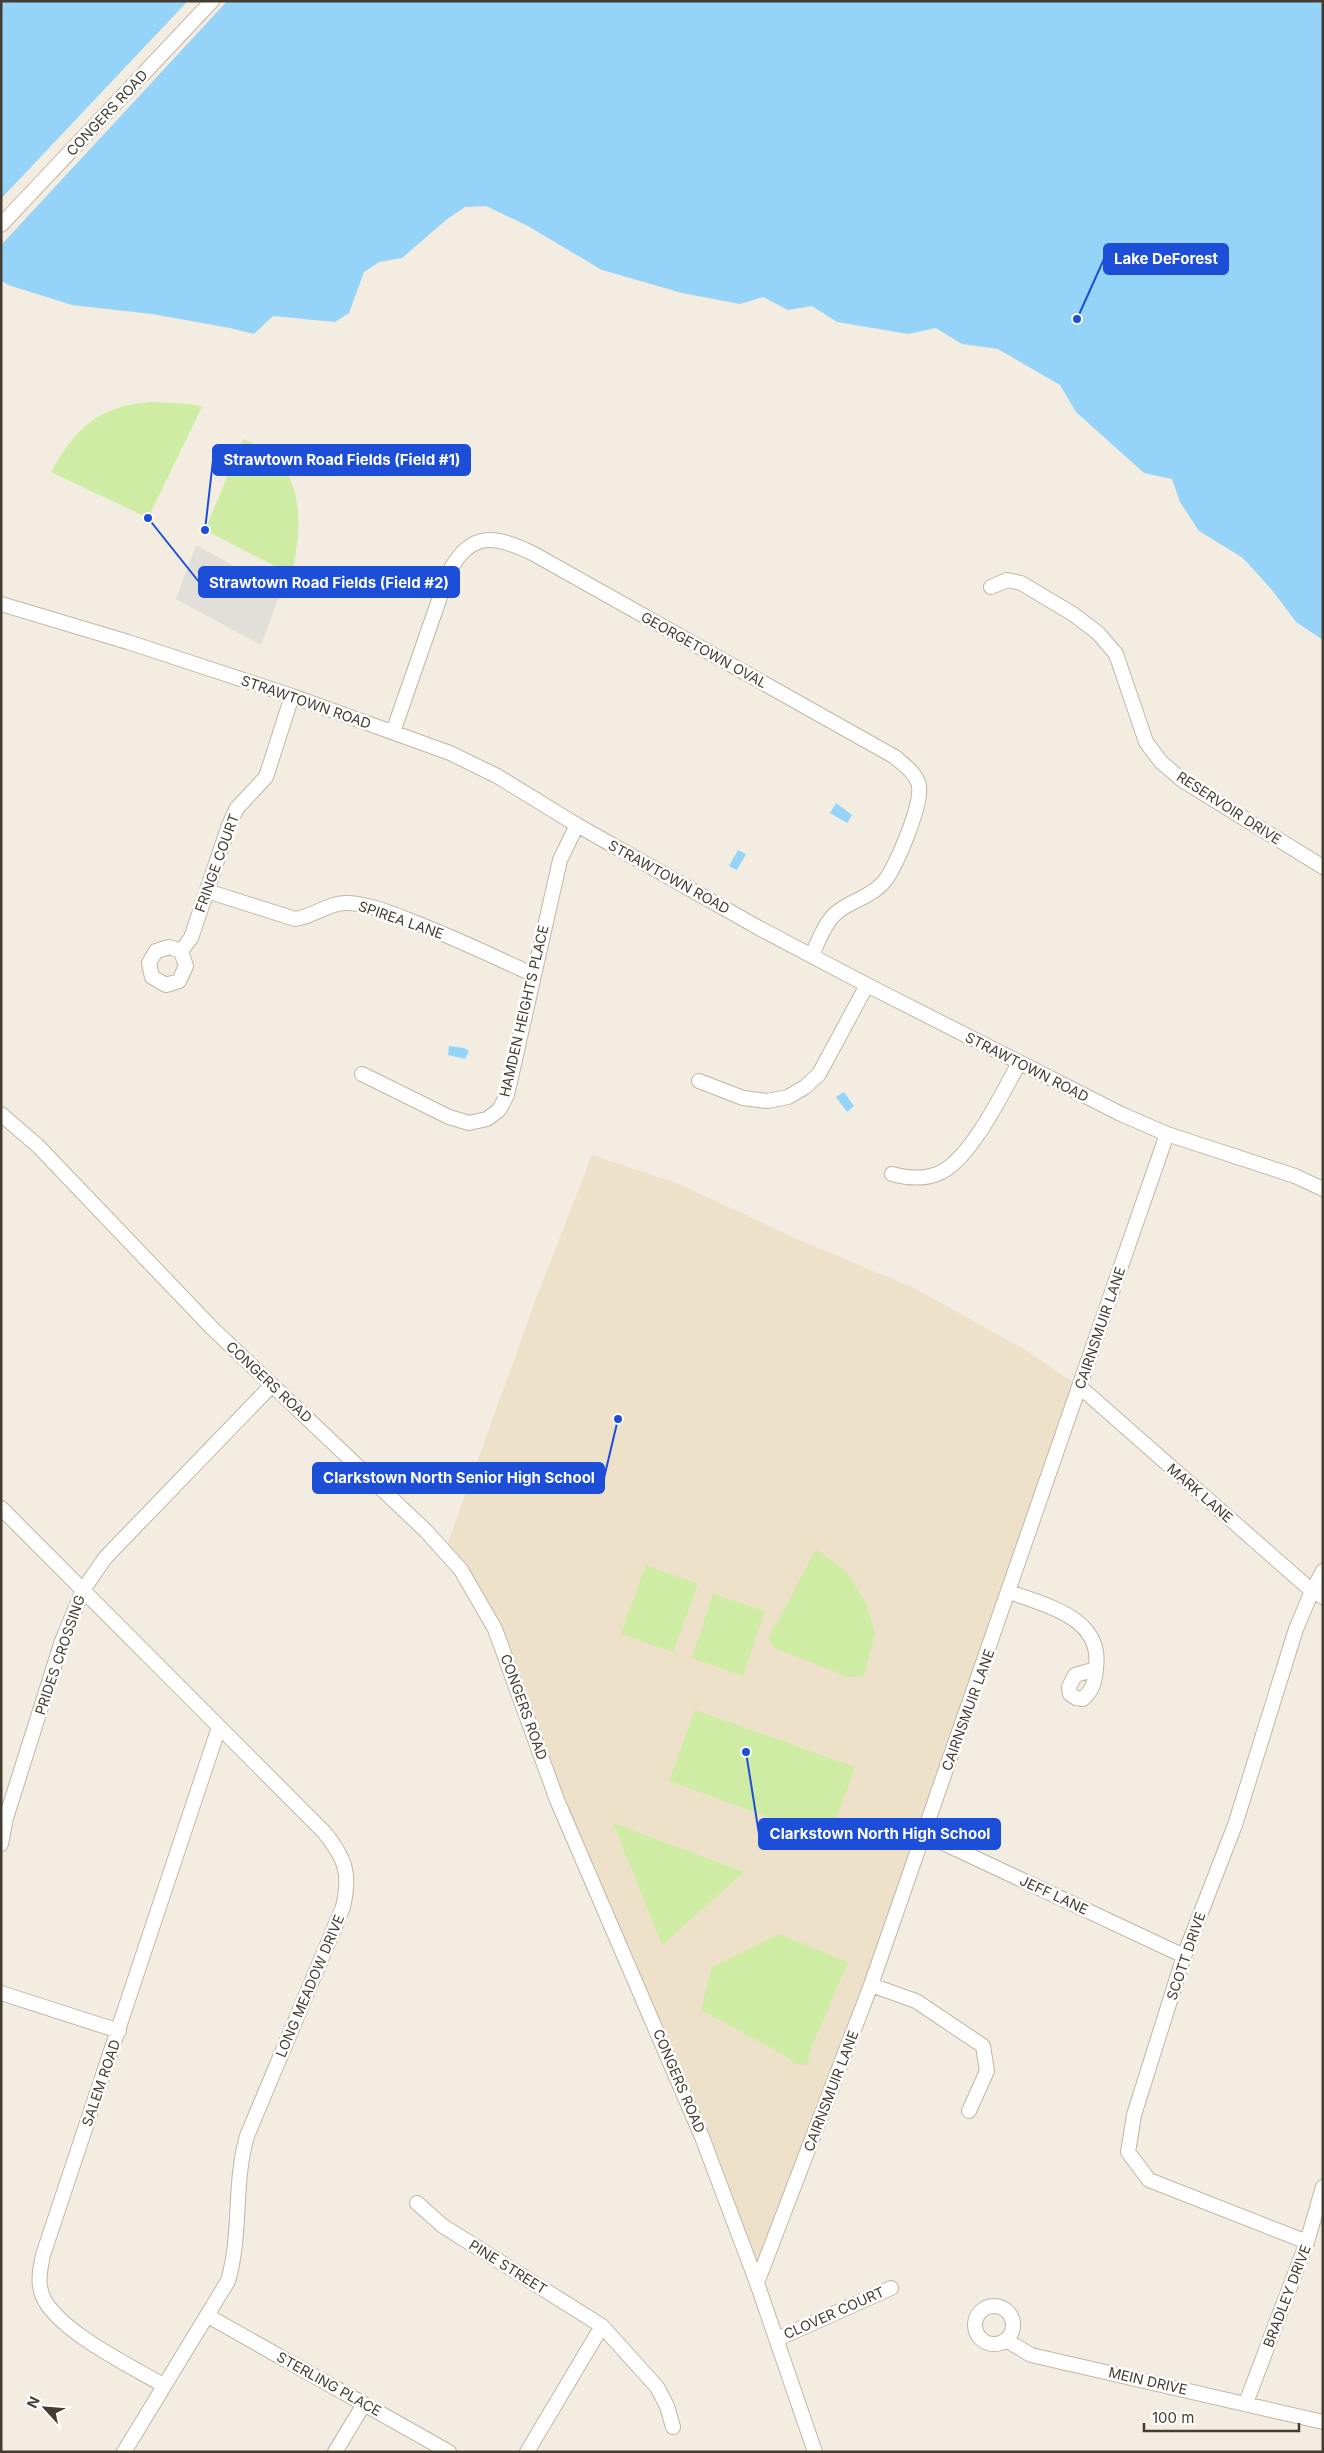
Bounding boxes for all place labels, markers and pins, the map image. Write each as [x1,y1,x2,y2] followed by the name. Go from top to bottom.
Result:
[1104,244,1228,274] callout: Lake DeForest
[213,445,470,475] callout: Strawtown Road Fields (Field #1)
[199,567,459,597] callout: Strawtown Road Fields (Field #2)
[313,1463,604,1493] callout: Clarkstown North Senior High School
[759,1819,1000,1849] callout: Clarkstown North High School

